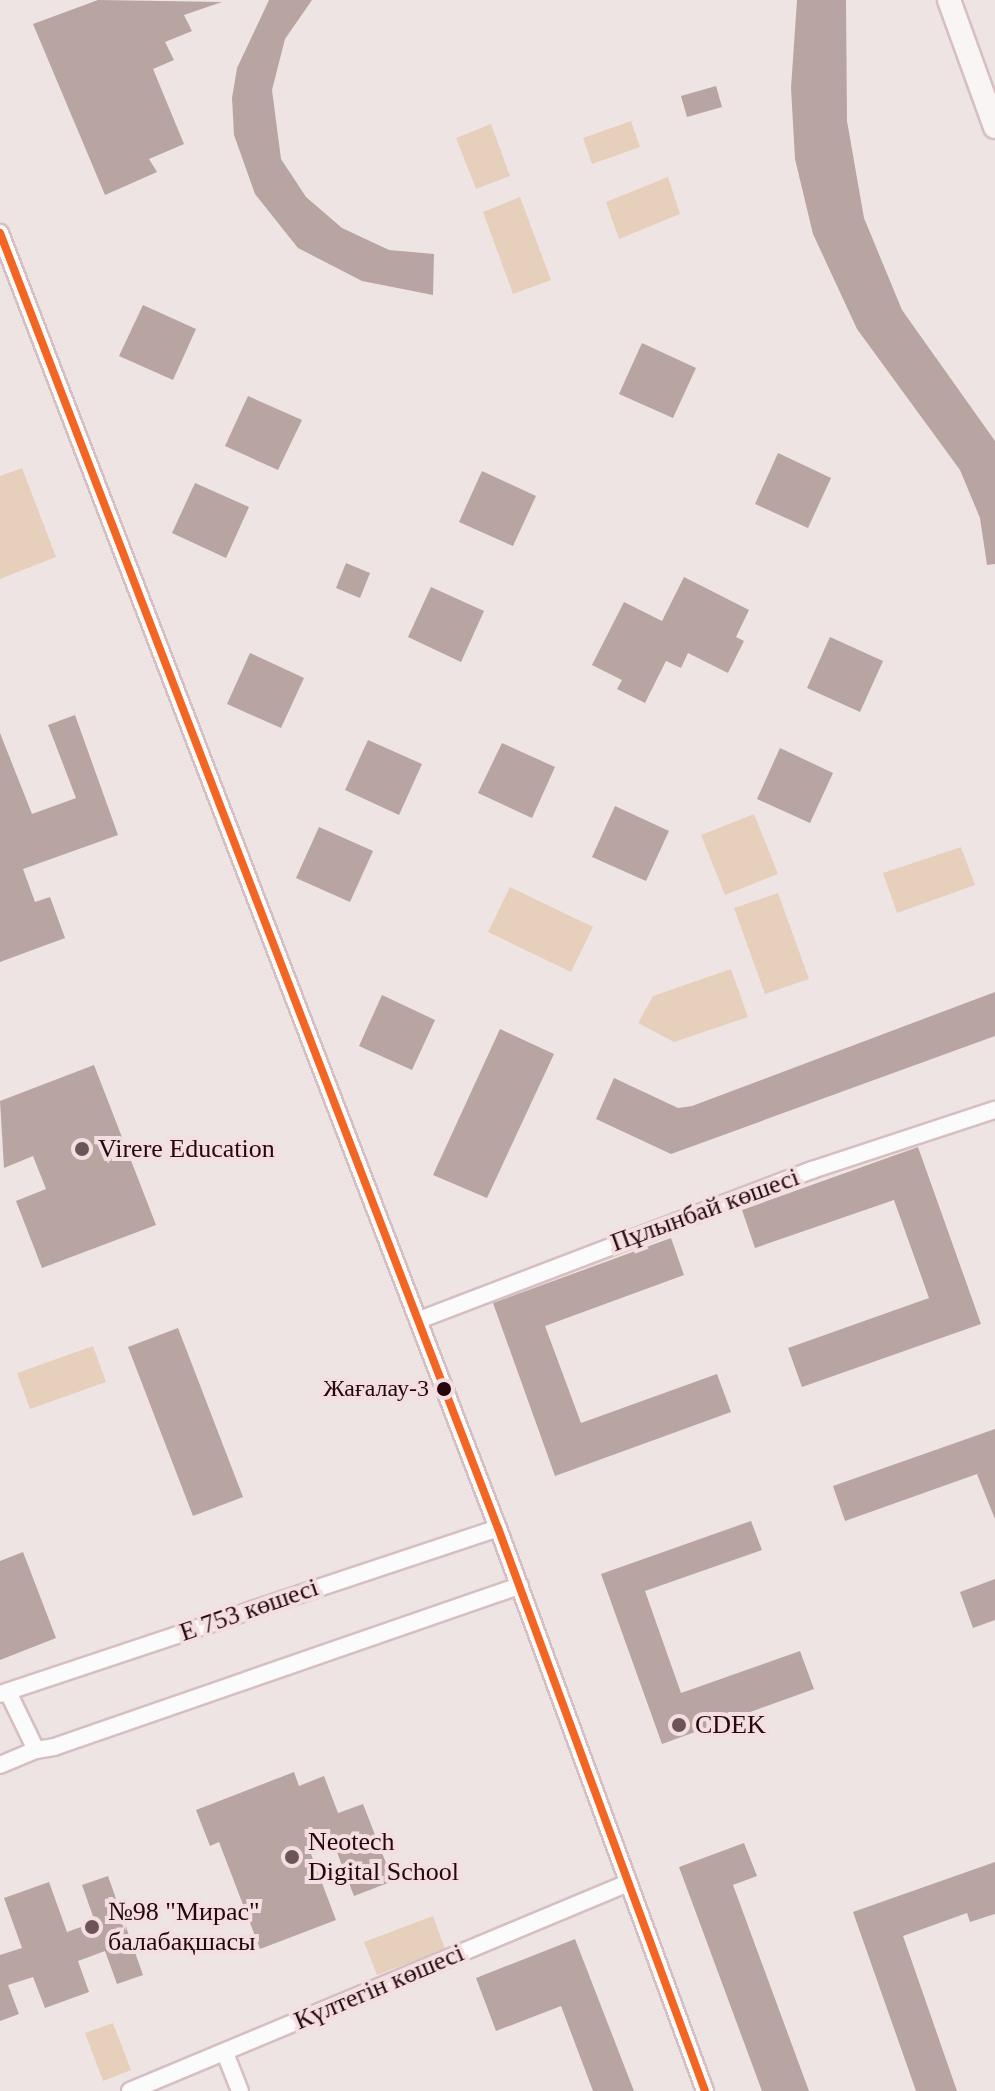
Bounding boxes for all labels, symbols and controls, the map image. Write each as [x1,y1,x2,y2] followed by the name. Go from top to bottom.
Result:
[98,1133,275,1165] place label: Virere Education
[73,1140,91,1158] marker: Virere Education
[607,1161,803,1259] street label: Пұлынбай көшесі
[323,1375,429,1403] place label: Жағалау-3
[436,1381,452,1397] marker: Жағалау-3
[176,1572,322,1648] street label: Е 753 көшесі
[695,1709,766,1741] place label: CDEK
[670,1716,688,1734] marker: CDEK
[308,1826,459,1888] place label: Neotech Digital School
[283,1848,301,1866] marker: Neotech Digital School
[108,1896,260,1958] place label: №98 "Мирас" балабақшасы
[83,1918,101,1936] marker: №98 "Мирас" балабақшасы
[290,1937,468,2037] street label: Күлтегін көшесі

